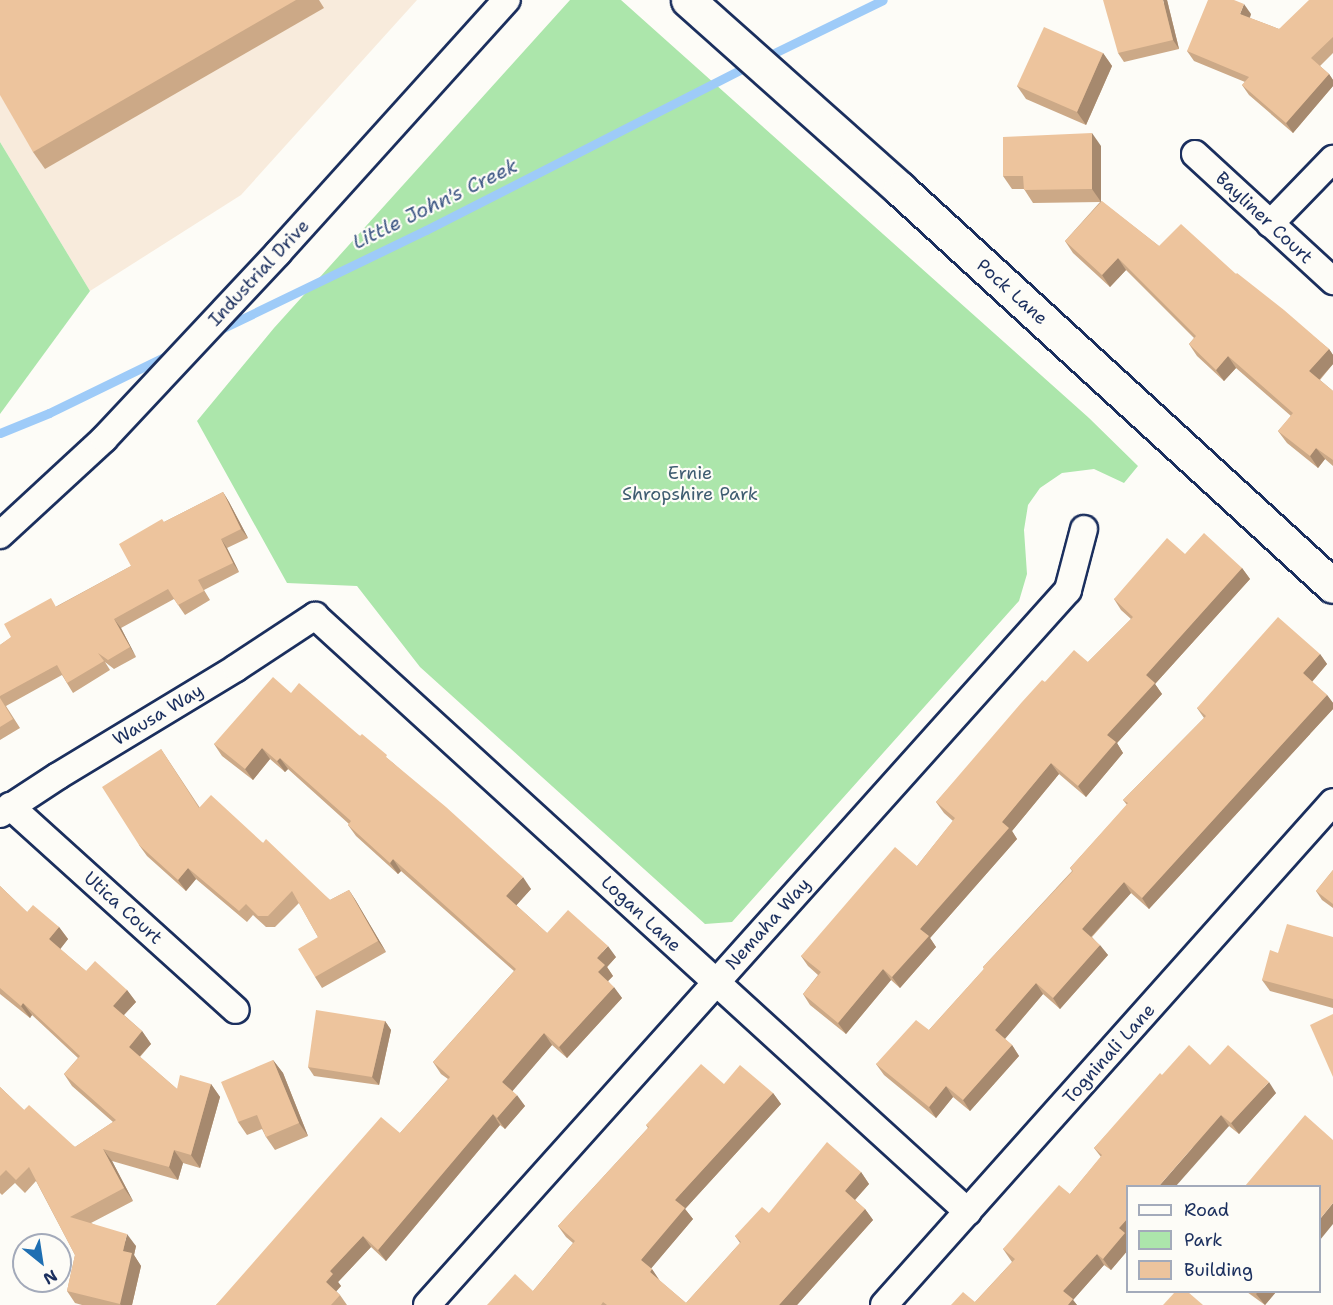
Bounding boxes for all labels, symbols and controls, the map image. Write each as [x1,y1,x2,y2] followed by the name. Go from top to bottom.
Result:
[348,154,522,254] water label: Little John's Creek
[1211,168,1317,268] street label: Bayliner Court
[204,215,314,331] street label: Industrial Drive
[972,255,1052,329] street label: Pock Lane
[622,463,758,506] park label: Ernie Shropshire Park
[109,680,207,750] street label: Wausa Way
[79,867,167,949] street label: Utica Court
[596,871,686,957] street label: Logan Lane
[721,874,815,974] street label: Nemaha Way
[1058,1000,1160,1108] street label: Togninali Lane
[1126,1185,1321,1293] legend
[1184,1198,1229,1222] text: Road
[1184,1228,1223,1252] text: Park
[12,1233,72,1293] north arrow
[1184,1258,1253,1282] text: Building
[40,1265,61,1290] text: N

